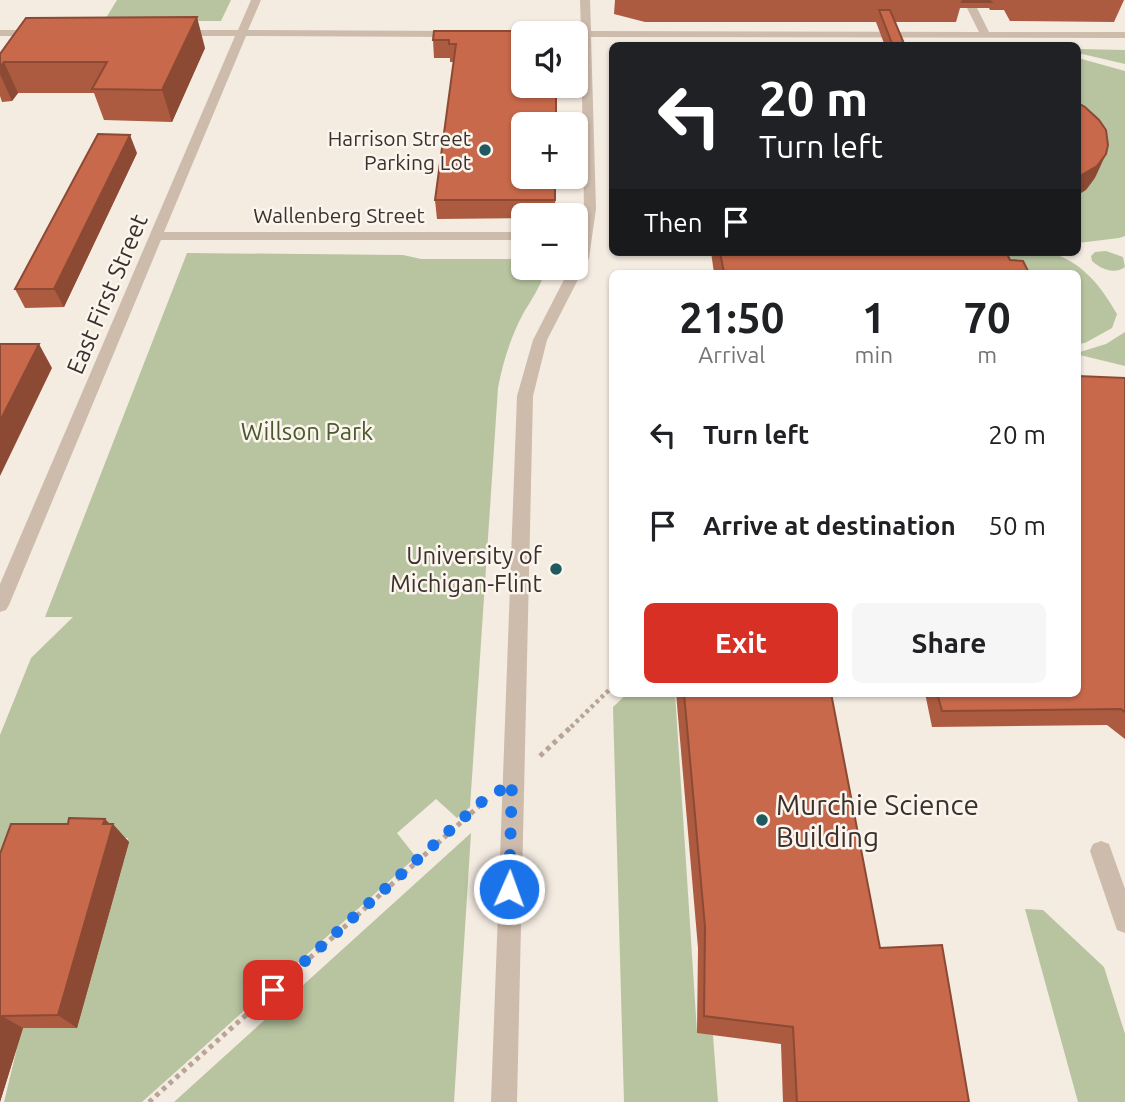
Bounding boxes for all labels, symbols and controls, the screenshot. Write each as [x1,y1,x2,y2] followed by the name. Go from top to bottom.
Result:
[511,21,588,280] map controls
[511,21,588,98] button: sound
[644,70,735,161] icon: left
[759,70,868,125] text: 20 m
[511,112,588,189] button: +
[328,126,471,174] place label: Harrison Street Parking Lot
[759,128,883,164] text: Turn left
[477,142,493,158] marker: Harrison Street Parking Lot
[253,203,425,227] street label: Wallenberg Street
[511,203,588,280] button: −
[717,203,755,241] icon: arrive
[644,208,703,237] text: Then
[61,209,153,378] street label: East First Street
[679,294,784,341] text: 21:50
[862,294,886,341] text: 1
[963,294,1011,341] text: 70
[698,342,765,367] text: Arrival
[855,342,893,367] text: min
[977,342,997,367] text: m
[644,416,682,454] icon: left
[241,418,373,445] park label: Willson Park
[703,420,809,449] text: Turn left
[988,420,1046,449] text: 20 m
[644,507,682,545] icon: arrive
[703,511,956,540] text: Arrive at destination
[988,511,1046,540] text: 50 m
[390,542,543,597] place label: University of Michigan-Flint
[548,561,564,577] marker: University of Michigan-Flint
[644,603,838,683] button: Exit
[852,603,1046,683] button: Share
[776,789,979,852] place label: Murchie Science Building
[754,812,770,828] marker: Murchie Science Building
[472,852,546,926] position arrow
[243,960,303,1020] pin
[254,971,292,1009] icon: arrive

